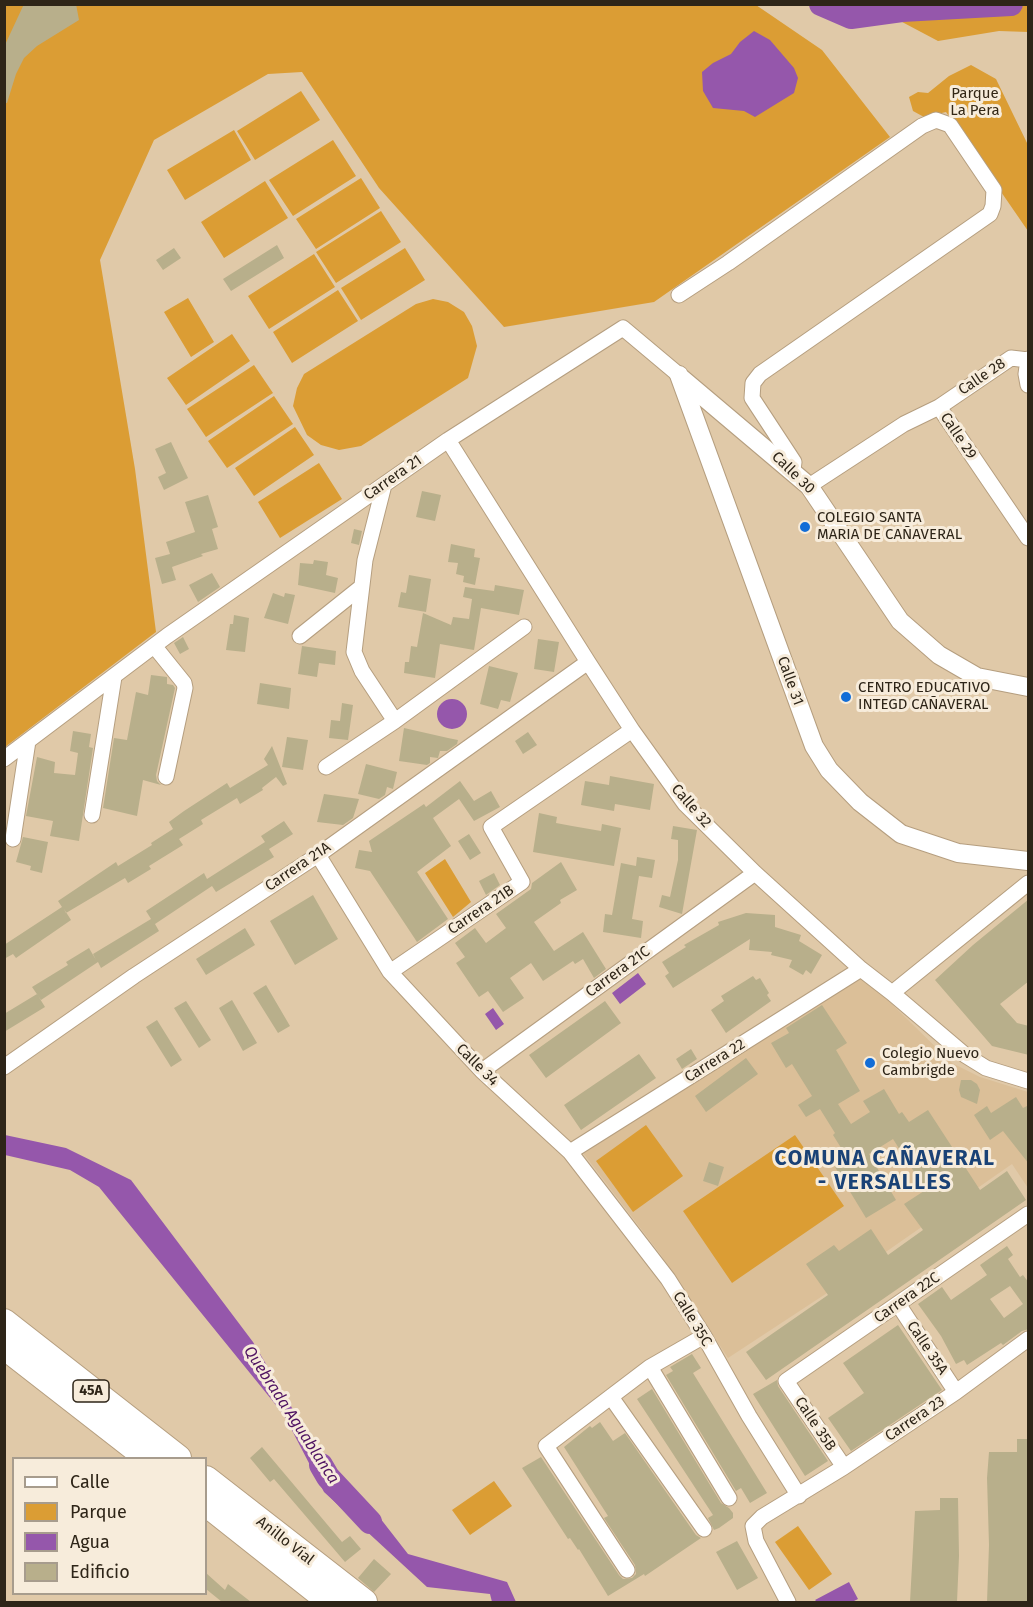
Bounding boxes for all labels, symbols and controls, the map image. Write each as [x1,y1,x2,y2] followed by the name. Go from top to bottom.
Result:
[950,85,1000,120] park label: Parque La Pera
[955,355,1009,399] street label: Calle 28
[936,409,980,463] street label: Calle 29
[768,448,818,498] street label: Calle 30
[361,452,425,504] street label: Carrera 21
[817,509,962,544] place label: COLEGIO SANTA MARIA DE CAÑAVERAL
[798,520,812,534] marker: COLEGIO SANTA MARIA DE CAÑAVERAL
[773,654,807,708] street label: Calle 31
[858,679,990,714] place label: CENTRO EDUCATIVO INTEGD CAÑAVERAL
[839,690,853,704] marker: CENTRO EDUCATIVO INTEGD CAÑAVERAL
[667,781,715,831] street label: Calle 32
[262,838,334,896] street label: Carrera 21A
[445,881,517,939] street label: Carrera 21B
[582,943,654,1001] street label: Carrera 21C
[681,1035,749,1087] street label: Carrera 22
[452,1040,502,1090] street label: Calle 34
[882,1045,979,1080] place label: Colegio Nuevo Cambrigde
[863,1056,877,1070] marker: Colegio Nuevo Cambrigde
[775,1146,995,1196] district label: COMUNA CAÑAVERAL - VERSALLES
[871,1269,943,1327] street label: Carrera 22C
[669,1288,715,1350] street label: Calle 35C
[903,1318,951,1378] street label: Calle 35A
[239,1343,343,1487] water label: Quebrada Aguablanca
[73,1380,109,1402] road number: 45A
[882,1393,948,1445] street label: Carrera 23
[790,1394,840,1454] street label: Calle 35B
[12,1457,207,1595] legend
[70,1471,110,1493] text: Calle
[70,1501,127,1523] text: Parque
[253,1513,317,1569] street label: Anillo Víal
[70,1531,110,1553] text: Agua
[70,1561,130,1583] text: Edificio

